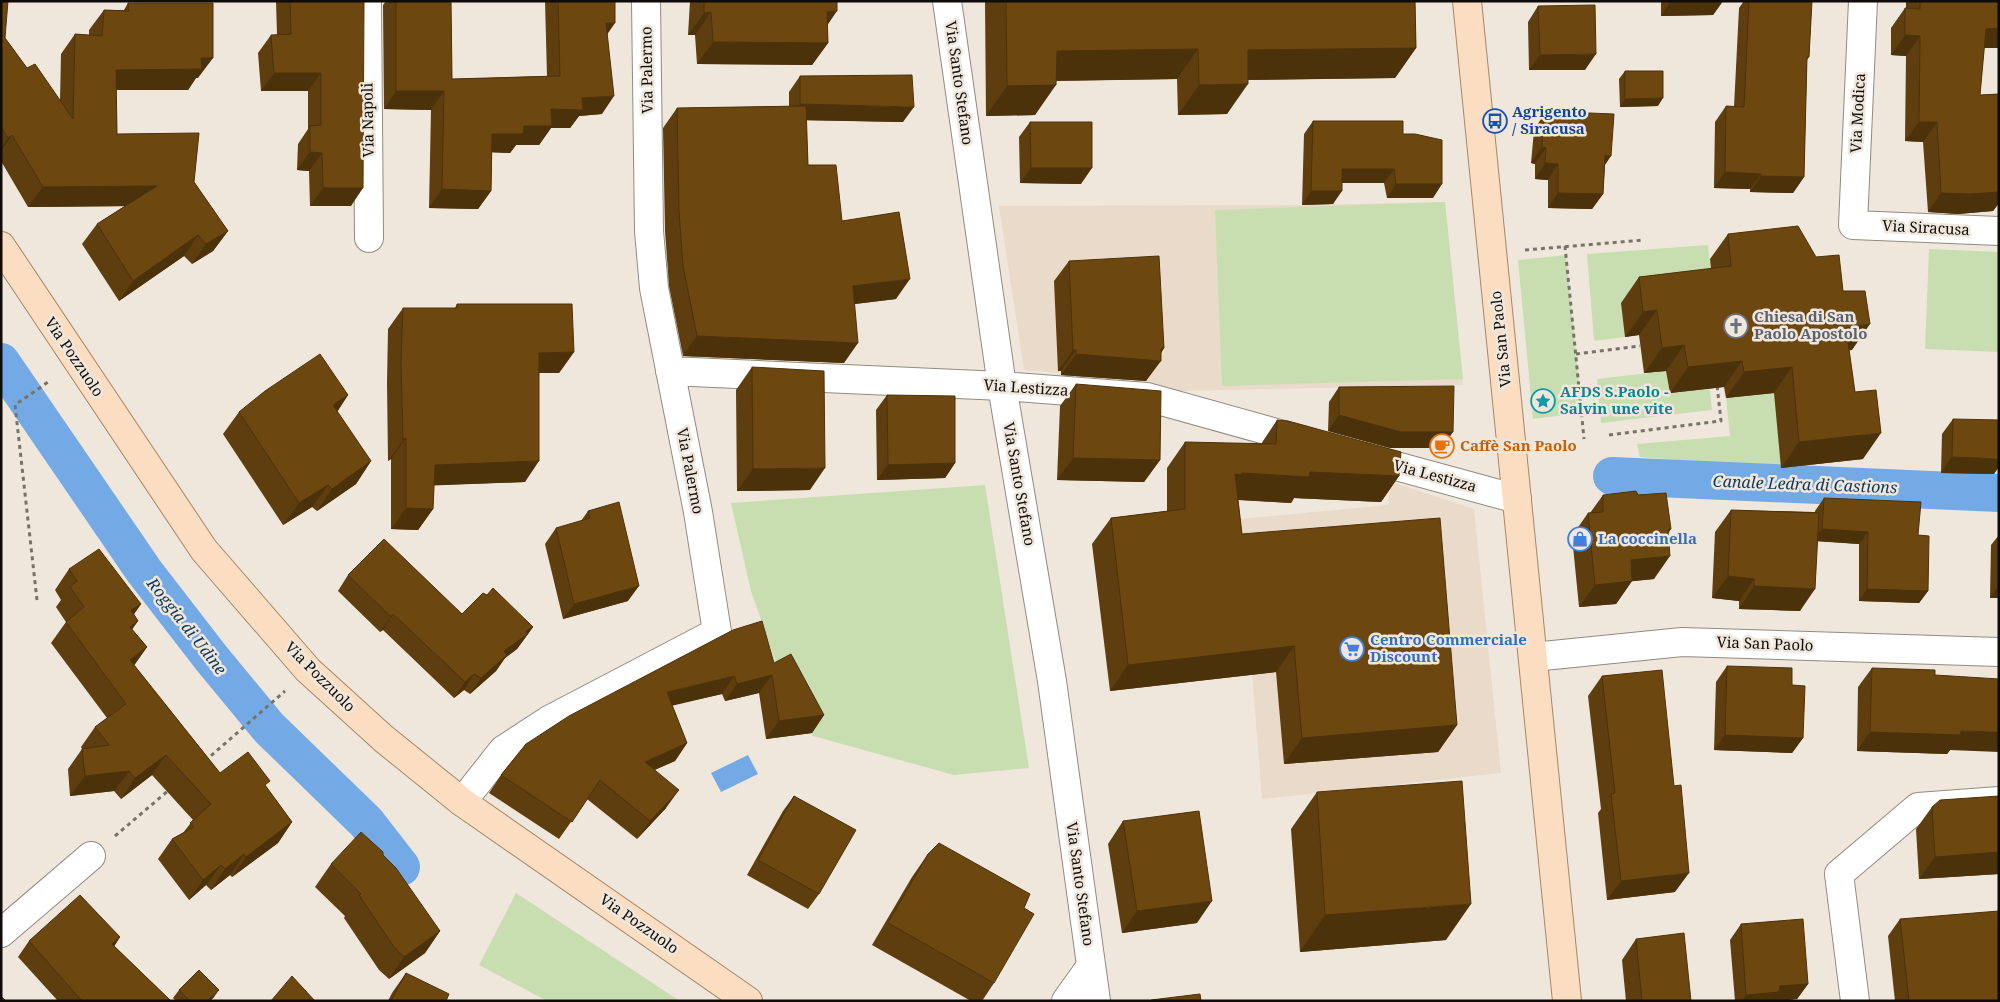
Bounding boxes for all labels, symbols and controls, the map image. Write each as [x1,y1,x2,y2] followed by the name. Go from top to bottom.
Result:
[941,19,979,146] street label: Via Santo Stefano
[635,26,657,114] street label: Via Palermo
[1845,73,1869,153] street label: Via Modica
[356,82,378,157] street label: Via Napoli
[1512,101,1587,138] place label: Agrigento / Siracusa
[1482,108,1508,134] bus stop icon: Agrigento / Siracusa
[1882,215,1970,239] street label: Via Siracusa
[1485,290,1515,388] street label: Via San Paolo
[1754,306,1867,343] place label: Chiesa di San Paolo Apostolo
[41,313,109,400] street label: Via Pozzuolo
[1723,313,1749,339] church icon: Chiesa di San Paolo Apostolo
[983,374,1069,400] street label: Via Lestizza
[1560,381,1673,418] place label: AFDS S.Paolo - Salvin une vite
[1530,388,1556,414] place icon: AFDS S.Paolo - Salvin une vite
[999,420,1041,547] street label: Via Santo Stefano
[673,426,709,516] street label: Via Palermo
[1429,433,1455,459] cafe icon: Caffè San Paolo
[1460,435,1577,455] place label: Caffè San Paolo
[1391,454,1479,496] street label: Via Lestizza
[1712,470,1898,498] water label: Canale Ledra di Castions
[1567,526,1593,552] shop icon: La coccinella
[1598,528,1697,548] place label: La coccinella
[142,572,232,679] water label: Roggia di Udine
[1370,629,1527,666] place label: Centro Commerciale Discount
[1716,631,1814,655] street label: Via San Paolo
[1339,636,1365,662] supermarket icon: Centro Commerciale Discount
[281,637,360,716] street label: Via Pozzuolo
[1062,820,1100,947] street label: Via Santo Stefano
[596,889,683,958] street label: Via Pozzuolo

